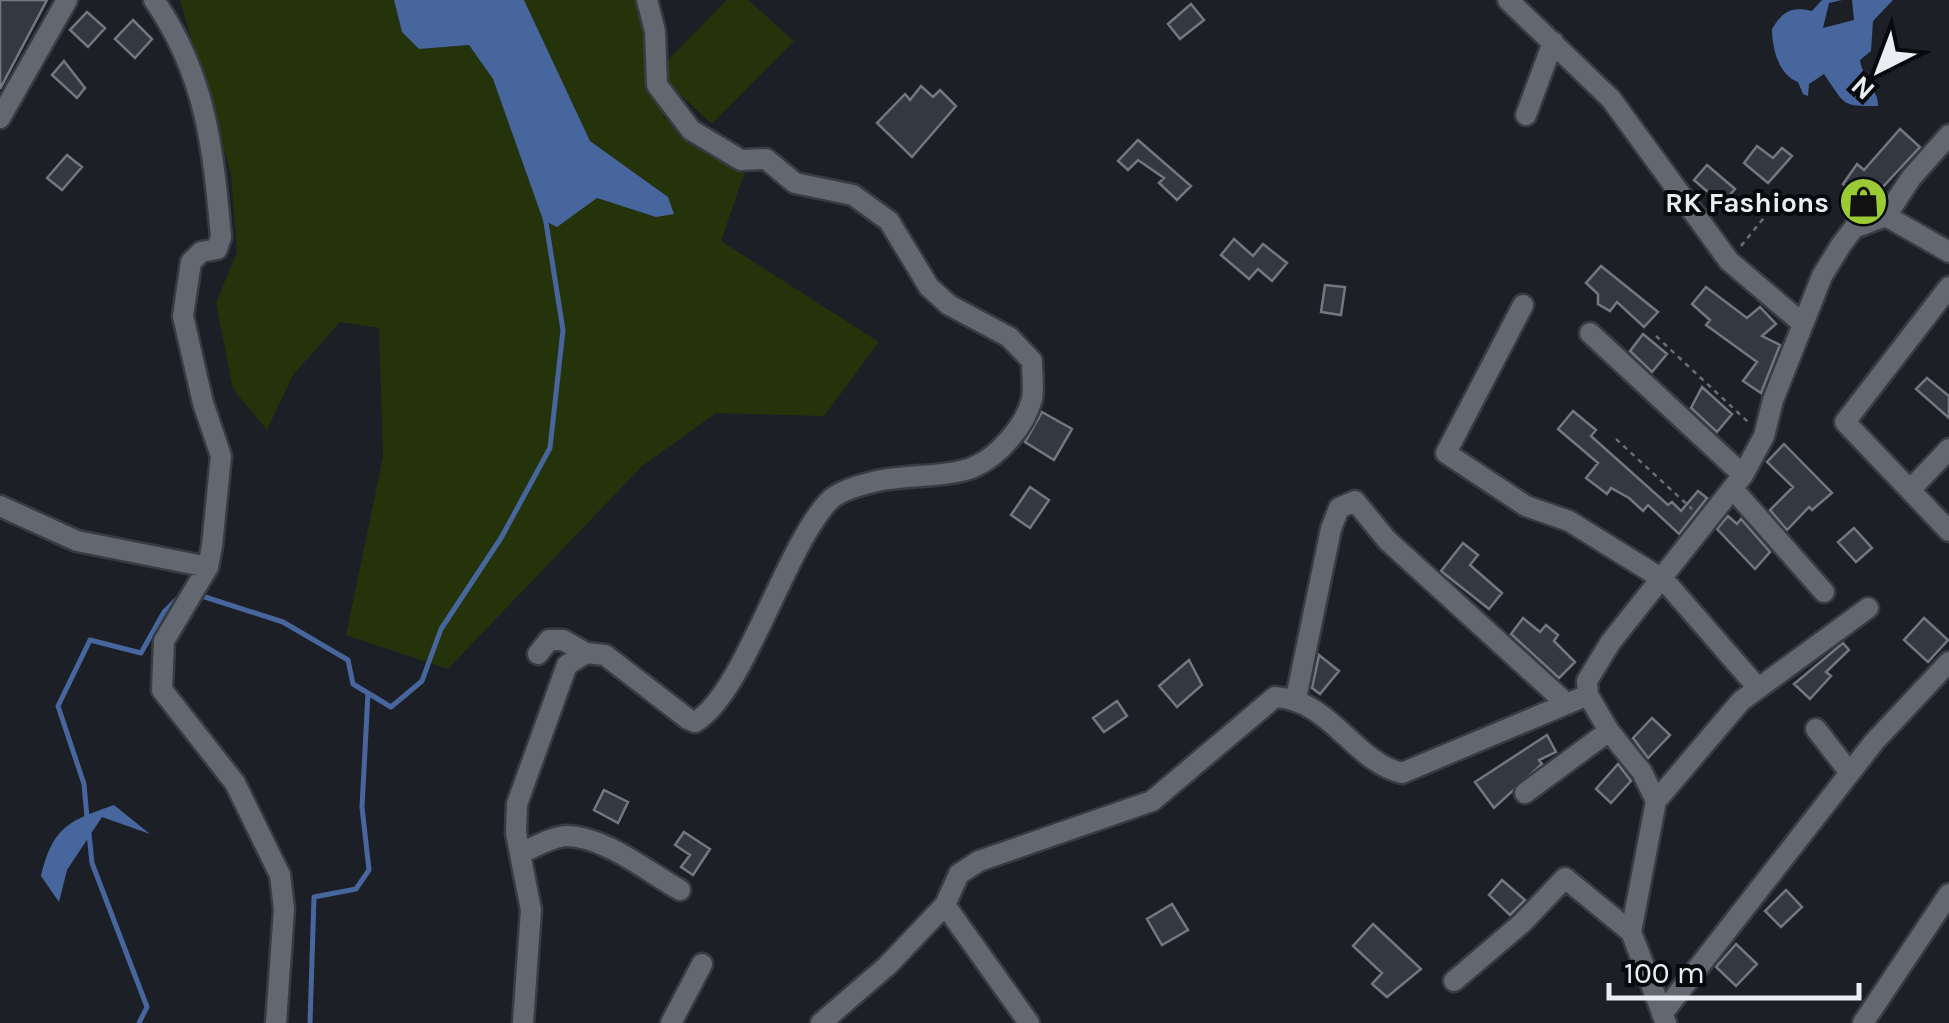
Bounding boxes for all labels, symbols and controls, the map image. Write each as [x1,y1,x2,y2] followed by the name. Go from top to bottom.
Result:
[1829,20,1929,120] north arrow
[1844,69,1881,107] text: N
[1838,176,1890,228] shop icon: RK Fashions
[1665,186,1829,219] place label: RK Fashions
[1609,938,1859,1000] scale bar
[1624,955,1705,991] text: 100 m

